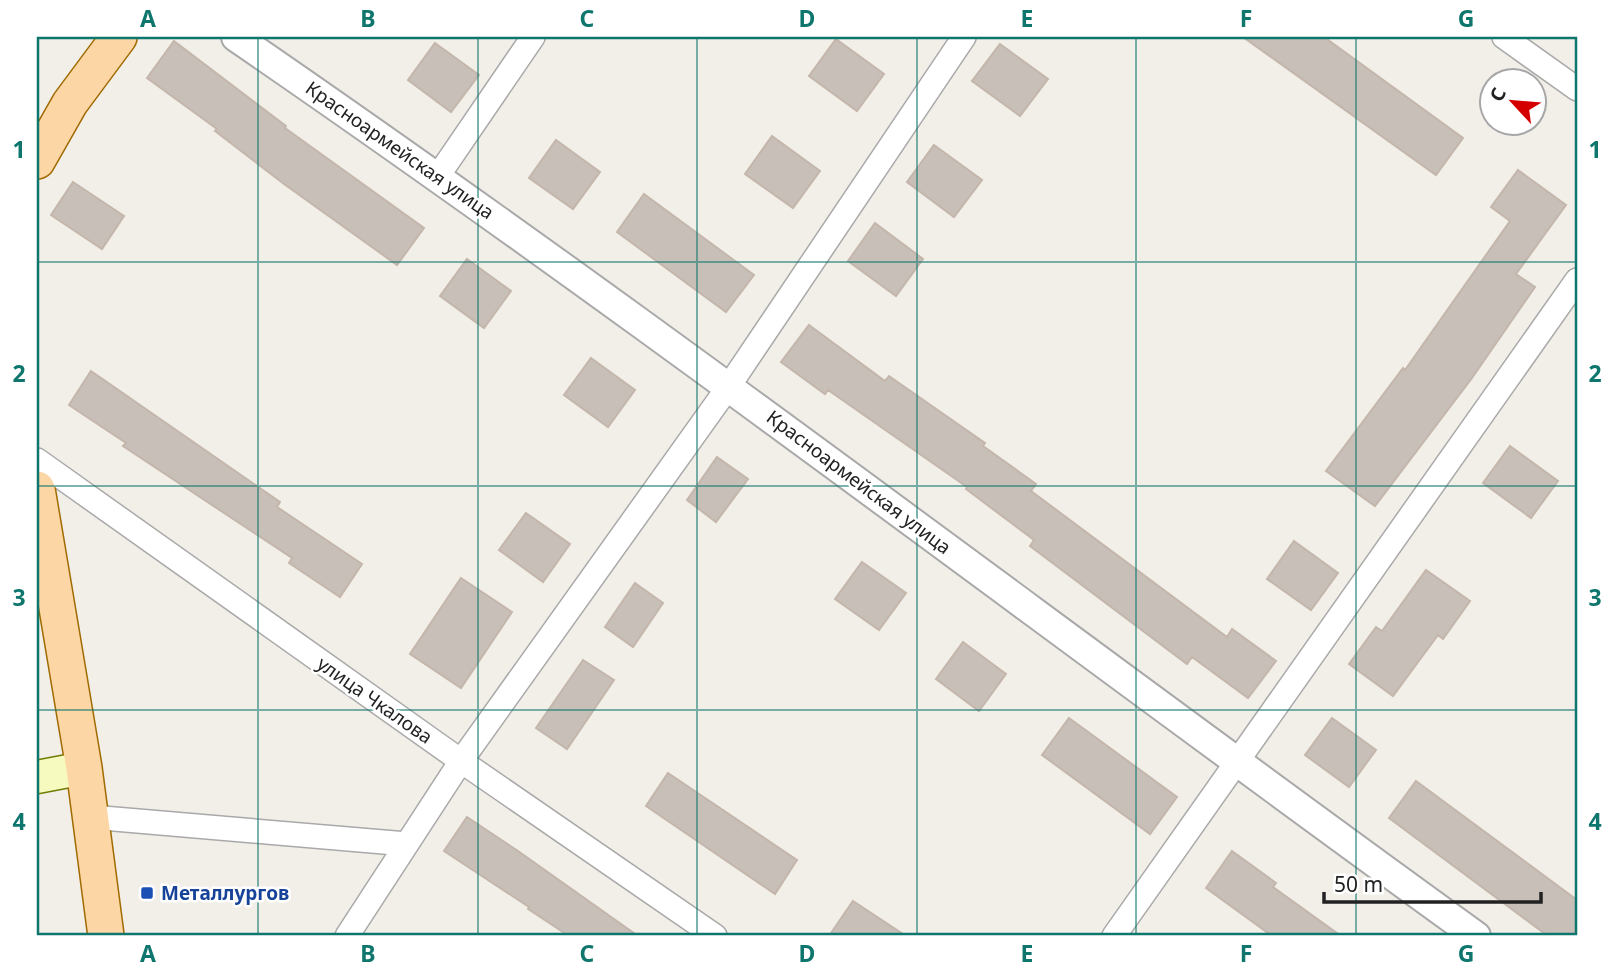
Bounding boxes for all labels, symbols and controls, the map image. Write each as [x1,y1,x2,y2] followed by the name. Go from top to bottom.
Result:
[140,2,156,34] text: A
[360,2,376,34] text: B
[580,2,595,34] text: C
[799,2,815,34] text: D
[1021,2,1033,34] text: E
[1240,2,1252,34] text: F
[1458,2,1474,34] text: G
[1478,66,1548,136] north arrow
[301,75,499,225] street label: Красноармейская улица
[1483,83,1512,106] text: С
[12,133,26,165] text: 1
[1588,133,1602,165] text: 1
[12,357,26,389] text: 2
[1588,357,1602,389] text: 2
[761,404,957,560] street label: Красноармейская улица
[12,581,26,613] text: 3
[1588,581,1602,613] text: 3
[312,650,438,750] street label: улица Чкалова
[12,805,26,837] text: 4
[1588,805,1602,837] text: 4
[1324,861,1540,905] scale bar
[1334,870,1383,898] text: 50 m
[161,880,289,906] place label: Металлургов
[139,885,155,901] marker: Металлургов
[140,937,156,969] text: A
[360,937,376,969] text: B
[580,937,595,969] text: C
[799,937,815,969] text: D
[1021,937,1033,969] text: E
[1240,937,1252,969] text: F
[1458,937,1474,969] text: G

